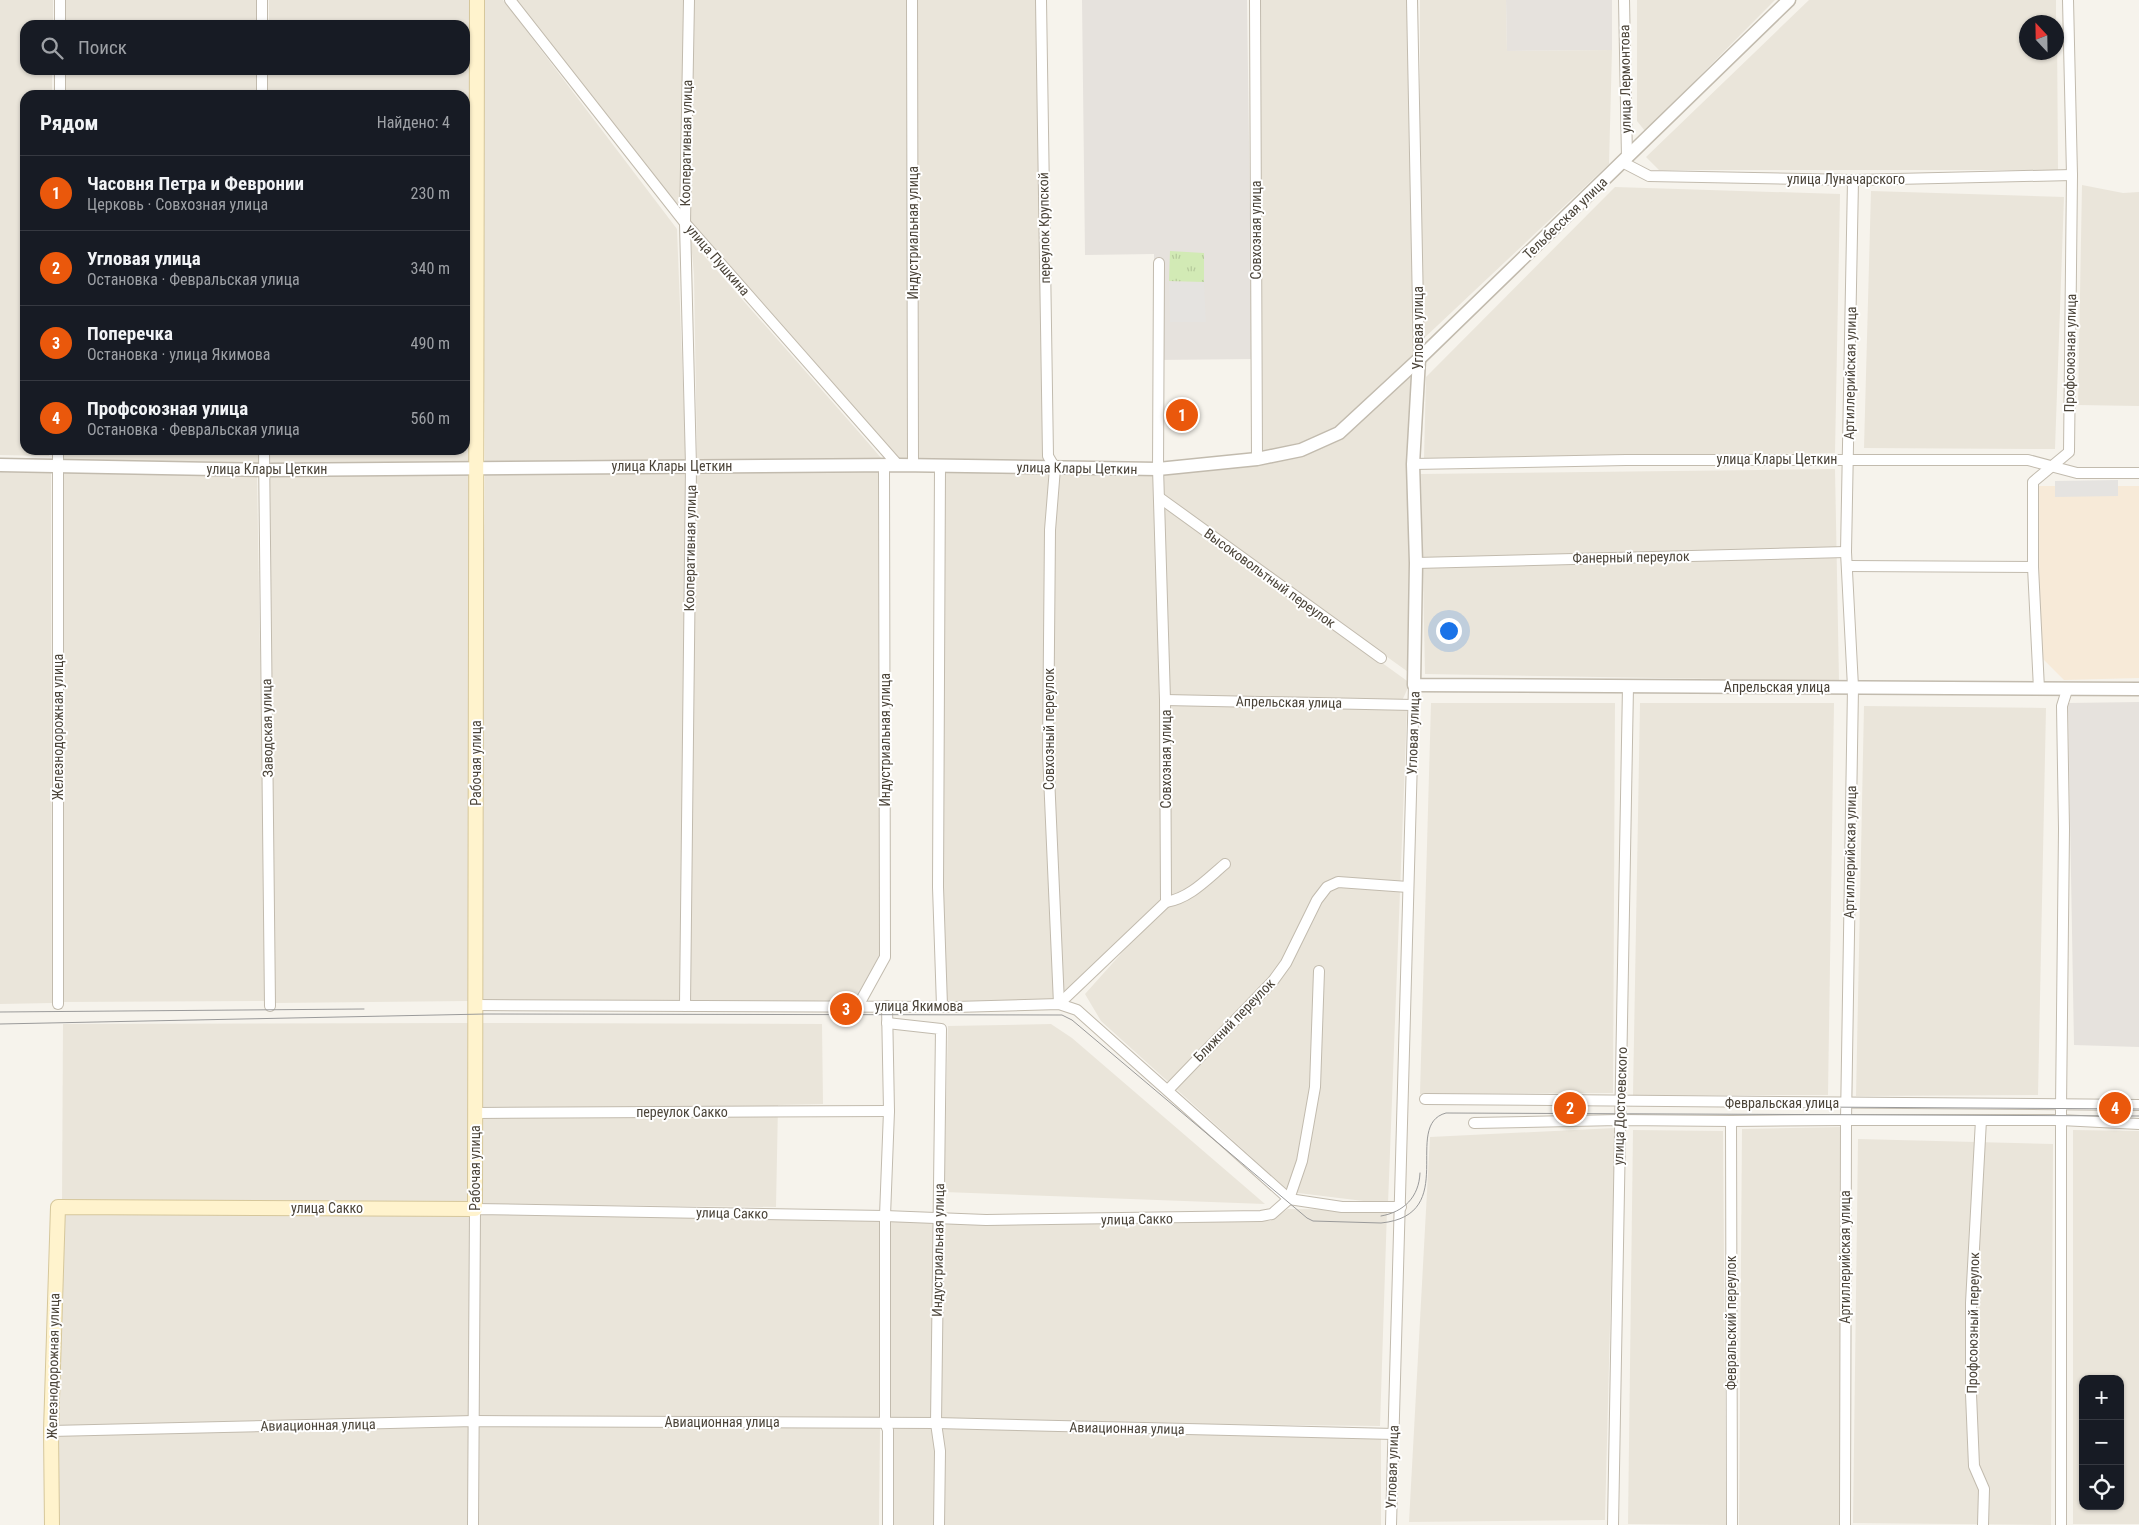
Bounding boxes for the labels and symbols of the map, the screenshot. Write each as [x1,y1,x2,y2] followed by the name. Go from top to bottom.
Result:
[2019,15,2064,60] north arrow
[1616,24,1634,134] street label: улица Лермонтова
[677,80,695,206] street label: Кооперативная улица
[905,166,921,300] street label: Индустриальная улица
[1787,171,1905,187] street label: улица Луначарского
[1035,172,1053,284] street label: переулок Крупской
[1520,174,1610,262] street label: Тельбесская улица
[1248,181,1264,279] street label: Совхозная улица
[683,221,753,299] street label: улица Пушкина
[1410,286,1426,370] street label: Угловая улица
[2061,294,2079,412] street label: Профсоюзная улица
[1841,306,1859,440] street label: Артиллерийская улица
[1166,396,1198,434] pin: 1
[1717,451,1837,467] street label: улица Клары Цеткин
[612,458,732,474] street label: улица Клары Цеткин
[1016,459,1138,477] street label: улица Клары Цеткин
[207,461,327,477] street label: улица Клары Цеткин
[681,485,699,611] street label: Кооперативная улица
[1201,525,1339,631] street label: Высоковольтный переулок
[1572,548,1690,566] street label: Фанерный переулок
[1436,618,1462,644] your location
[50,654,66,800] street label: Железнодорожная улица
[1041,668,1057,790] street label: Совхозный переулок
[877,673,893,807] street label: Индустриальная улица
[258,678,276,778] street label: Заводская улица
[1724,679,1830,695] street label: Апрельская улица
[1404,691,1422,775] street label: Угловая улица
[1236,693,1342,711] street label: Апрельская улица
[1158,710,1174,808] street label: Совхозная улица
[468,720,484,806] street label: Рабочая улица
[1841,785,1859,919] street label: Артиллерийская улица
[1190,975,1278,1065] street label: Ближний переулок
[830,990,862,1028] pin: 3
[875,998,963,1014] street label: улица Якимова
[1610,1047,1630,1165] street label: улица Достоевского
[1554,1089,1586,1127] pin: 2
[2099,1089,2131,1127] pin: 4
[1725,1095,1839,1111] street label: Февральская улица
[636,1104,728,1120] street label: переулок Сакко
[467,1125,483,1211] street label: Рабочая улица
[929,1183,947,1317] street label: Индустриальная улица
[1837,1190,1853,1324] street label: Артиллерийская улица
[291,1200,363,1216] street label: улица Сакко
[696,1204,768,1222] street label: улица Сакко
[1101,1210,1173,1228] street label: улица Сакко
[1964,1252,1982,1394] street label: Профсоюзный переулок
[1723,1255,1739,1390] street label: Февральский переулок
[44,1293,62,1439] street label: Железнодорожная улица
[664,1414,780,1430] street label: Авиационная улица
[260,1416,376,1434] street label: Авиационная улица
[1069,1419,1185,1437] street label: Авиационная улица
[1383,1425,1401,1509] street label: Угловая улица

